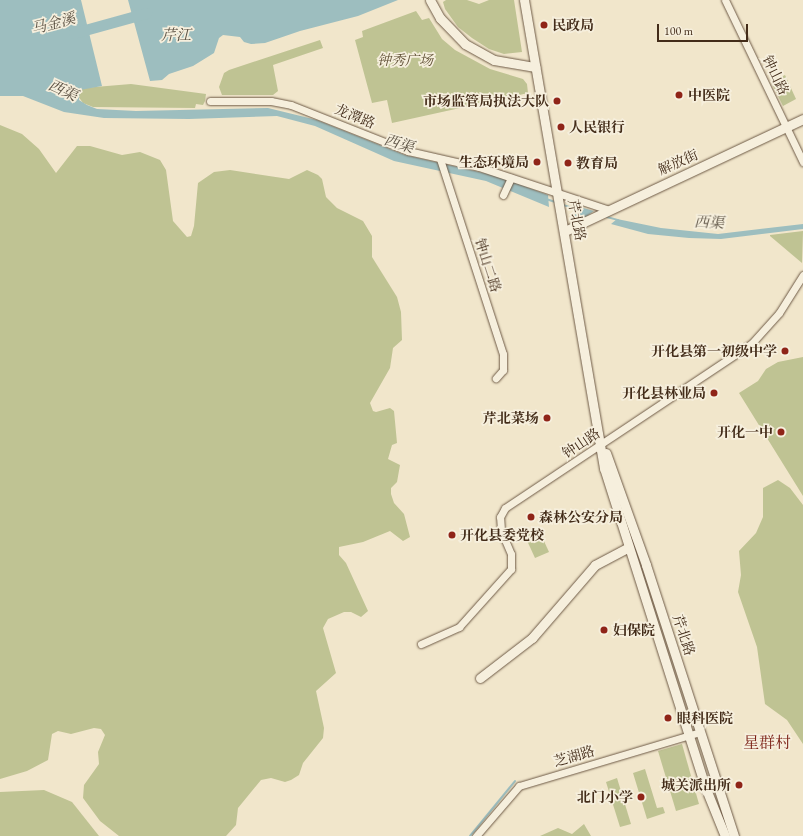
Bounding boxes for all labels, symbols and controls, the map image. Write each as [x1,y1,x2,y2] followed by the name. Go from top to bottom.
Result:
[29,8,77,38] water label: 马金溪
[659,16,750,42] scale bar
[552,17,594,33] place label: 民政局
[539,20,549,30] marker: 民政局
[664,23,693,39] text: 100 m
[161,26,191,44] water label: 芹江
[377,52,433,68] park label: 钟秀广场
[759,52,793,98] street label: 钟山路
[46,76,80,104] water label: 西渠
[688,87,730,103] place label: 中医院
[673,89,685,101] marker: 中医院
[423,93,549,109] place label: 市场监管局执法大队
[552,96,562,106] marker: 市场监管局执法大队
[332,100,378,132] street label: 龙潭路
[569,119,625,135] place label: 人民银行
[556,122,566,132] marker: 人民银行
[382,130,416,156] water label: 西渠
[655,146,701,178] street label: 解放街
[459,154,529,170] place label: 生态环境局
[576,155,618,171] place label: 教育局
[532,157,542,167] marker: 生态环境局
[563,158,573,168] marker: 教育局
[565,198,589,242] street label: 芹北路
[694,212,724,232] water label: 西渠
[471,236,505,294] street label: 钟山二路
[651,343,777,359] place label: 开化县第一初级中学
[780,346,790,356] marker: 开化县第一初级中学
[622,385,706,401] place label: 开化县林业局
[709,388,719,398] marker: 开化县林业局
[483,410,539,426] place label: 芹北菜场
[542,413,552,423] marker: 芹北菜场
[559,424,603,462] street label: 钟山路
[717,424,773,440] place label: 开化一中
[776,427,786,437] marker: 开化一中
[539,509,623,525] place label: 森林公安分局
[526,512,536,522] marker: 森林公安分局
[460,527,544,543] place label: 开化县委党校
[447,530,457,540] marker: 开化县委党校
[670,612,698,658] street label: 芹北路
[613,622,655,638] place label: 妇保院
[598,624,610,636] marker: 妇保院
[677,710,733,726] place label: 眼科医院
[662,712,674,724] marker: 眼科医院
[743,733,791,753] district label: 星群村
[551,742,597,770] street label: 芝湖路
[661,777,731,793] place label: 城关派出所
[734,780,744,790] marker: 城关派出所
[577,789,633,805] place label: 北门小学
[636,792,646,802] marker: 北门小学

